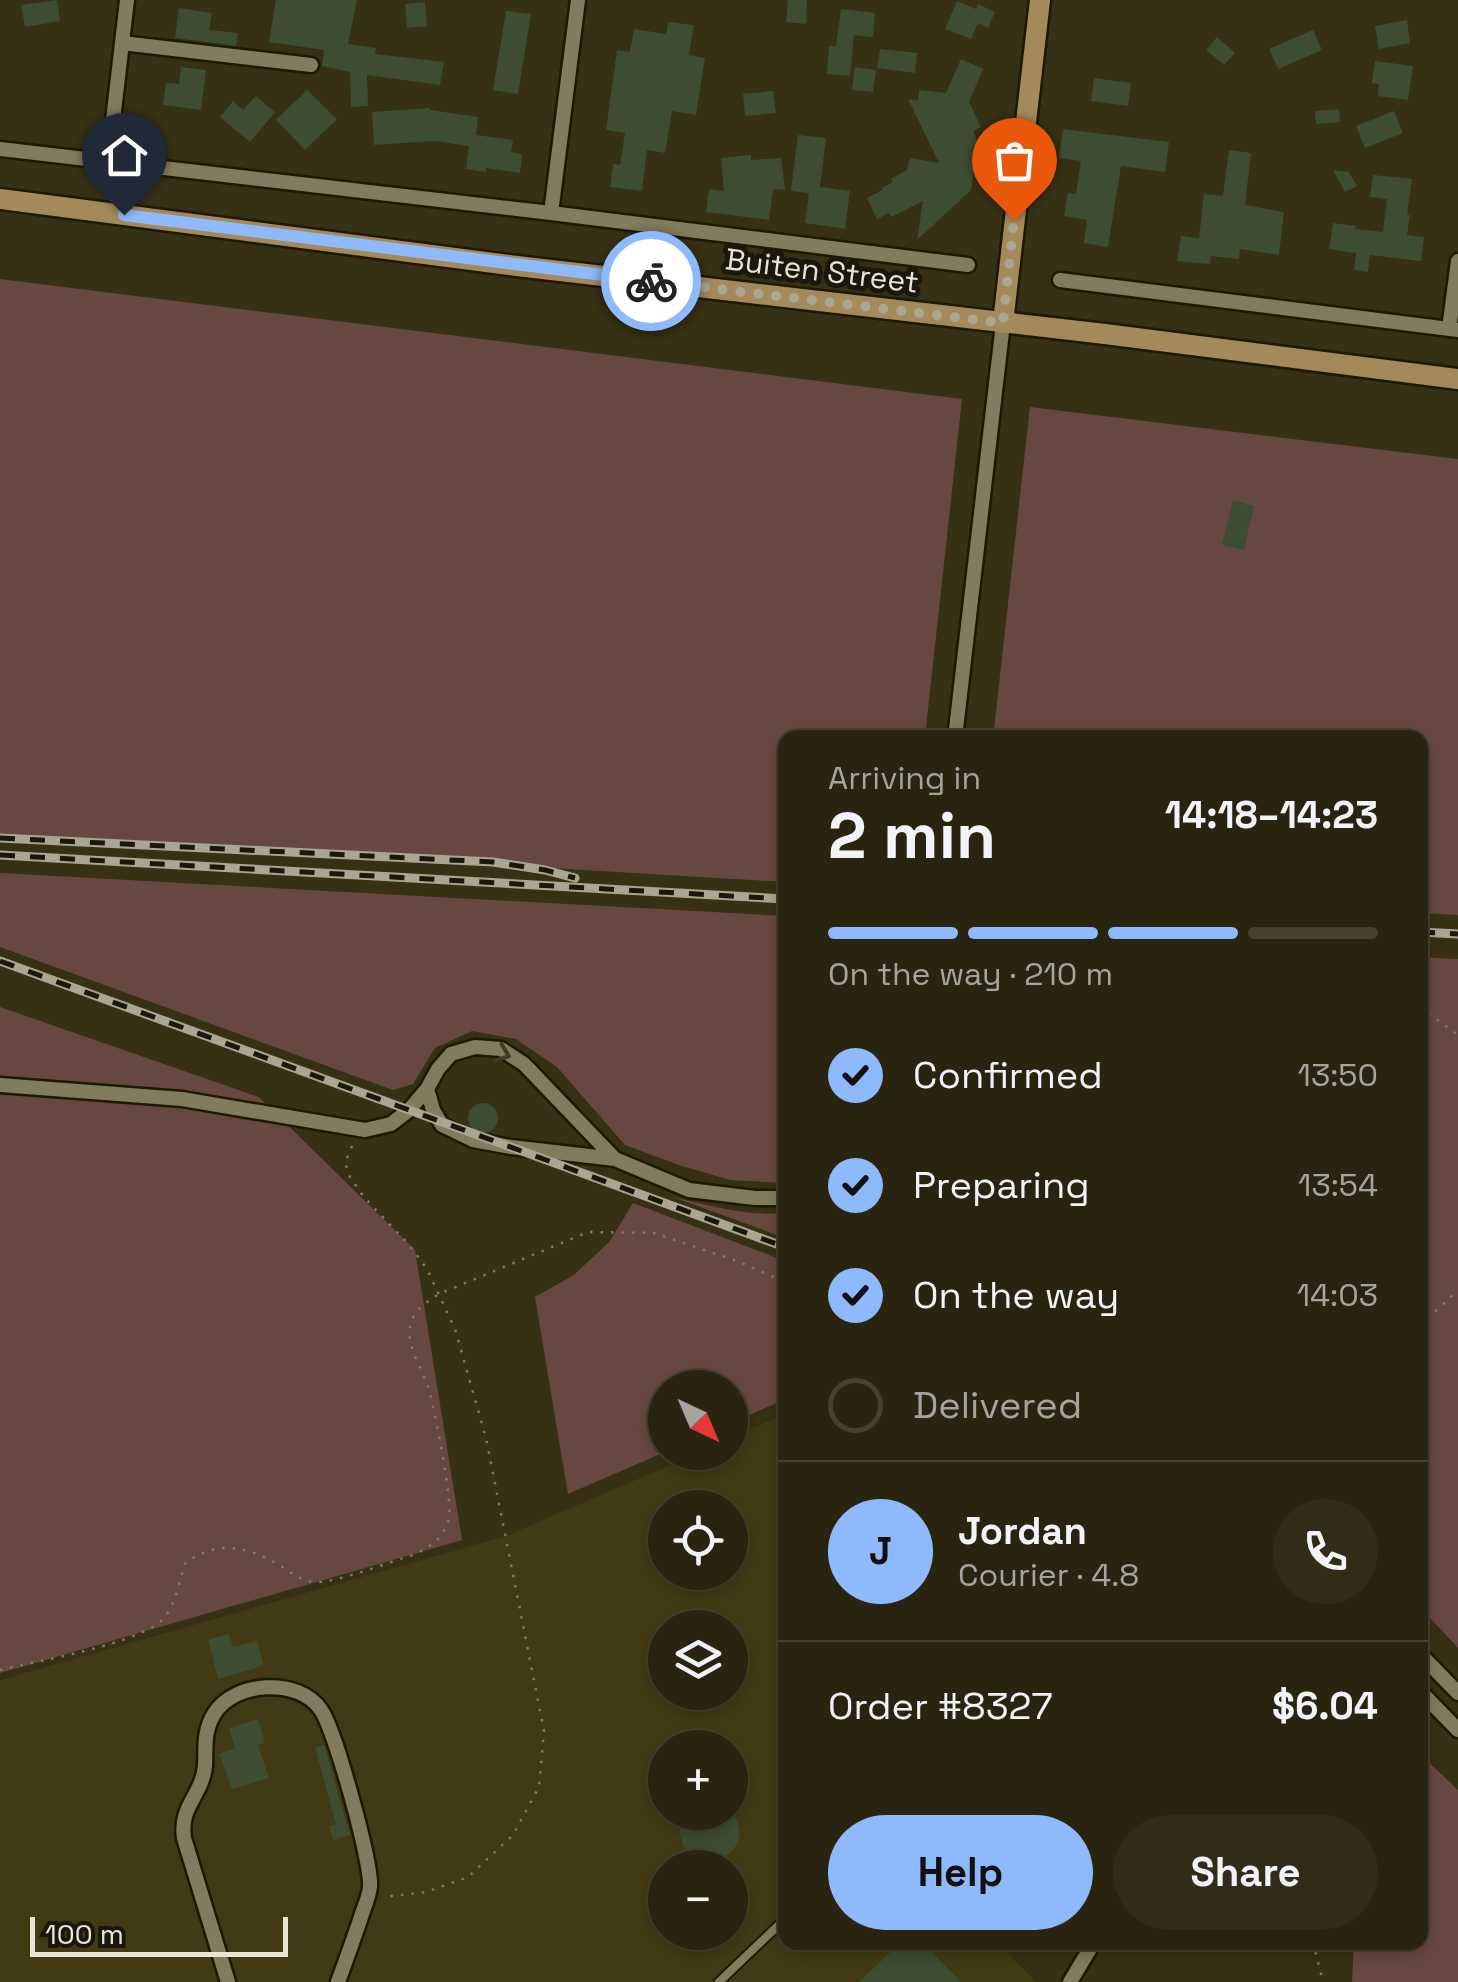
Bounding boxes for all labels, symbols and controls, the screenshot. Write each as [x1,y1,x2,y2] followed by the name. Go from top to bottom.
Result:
[82,113,167,216] pin
[972,118,1057,221] pin
[97,128,152,183] icon: home
[987,133,1042,188] icon: bag
[601,231,701,331] courier
[723,239,921,302] street label: Buiten Street
[624,254,679,309] icon: bike
[828,758,981,798] text: Arriving in
[1165,791,1378,839] text: 14:18–14:23
[828,794,996,877] text: 2 min
[828,954,1113,994] text: On the way · 210 m
[493,1042,511,1062] one-way arrow
[828,1048,883,1103] icon: check
[913,1051,1103,1099] text: Confirmed
[1298,1055,1378,1095] text: 13:50
[828,1158,883,1213] icon: check
[913,1161,1090,1209] text: Preparing
[1298,1165,1378,1205] text: 13:54
[828,1268,883,1323] icon: check
[913,1271,1119,1319] text: On the way
[1297,1275,1378,1315] text: 14:03
[648,1370,748,1470] north arrow
[648,1370,748,1950] map controls
[913,1381,1082,1429] text: Delivered
[648,1490,748,1590] button: locate
[1273,1499,1378,1604] button: phone
[958,1507,1087,1555] text: Jordan
[869,1527,892,1575] text: J
[958,1555,1139,1595] text: Courier · 4.8
[648,1610,748,1710] button: layers
[828,1682,1053,1730] text: Order #8327
[1272,1682,1378,1730] text: $6.04
[648,1730,748,1830] button: +
[828,1815,1093,1930] button: Help
[1113,1815,1378,1930] button: Share
[648,1850,748,1950] button: −
[30,1912,288,1956] scale bar
[45,1916,124,1952] text: 100 m

